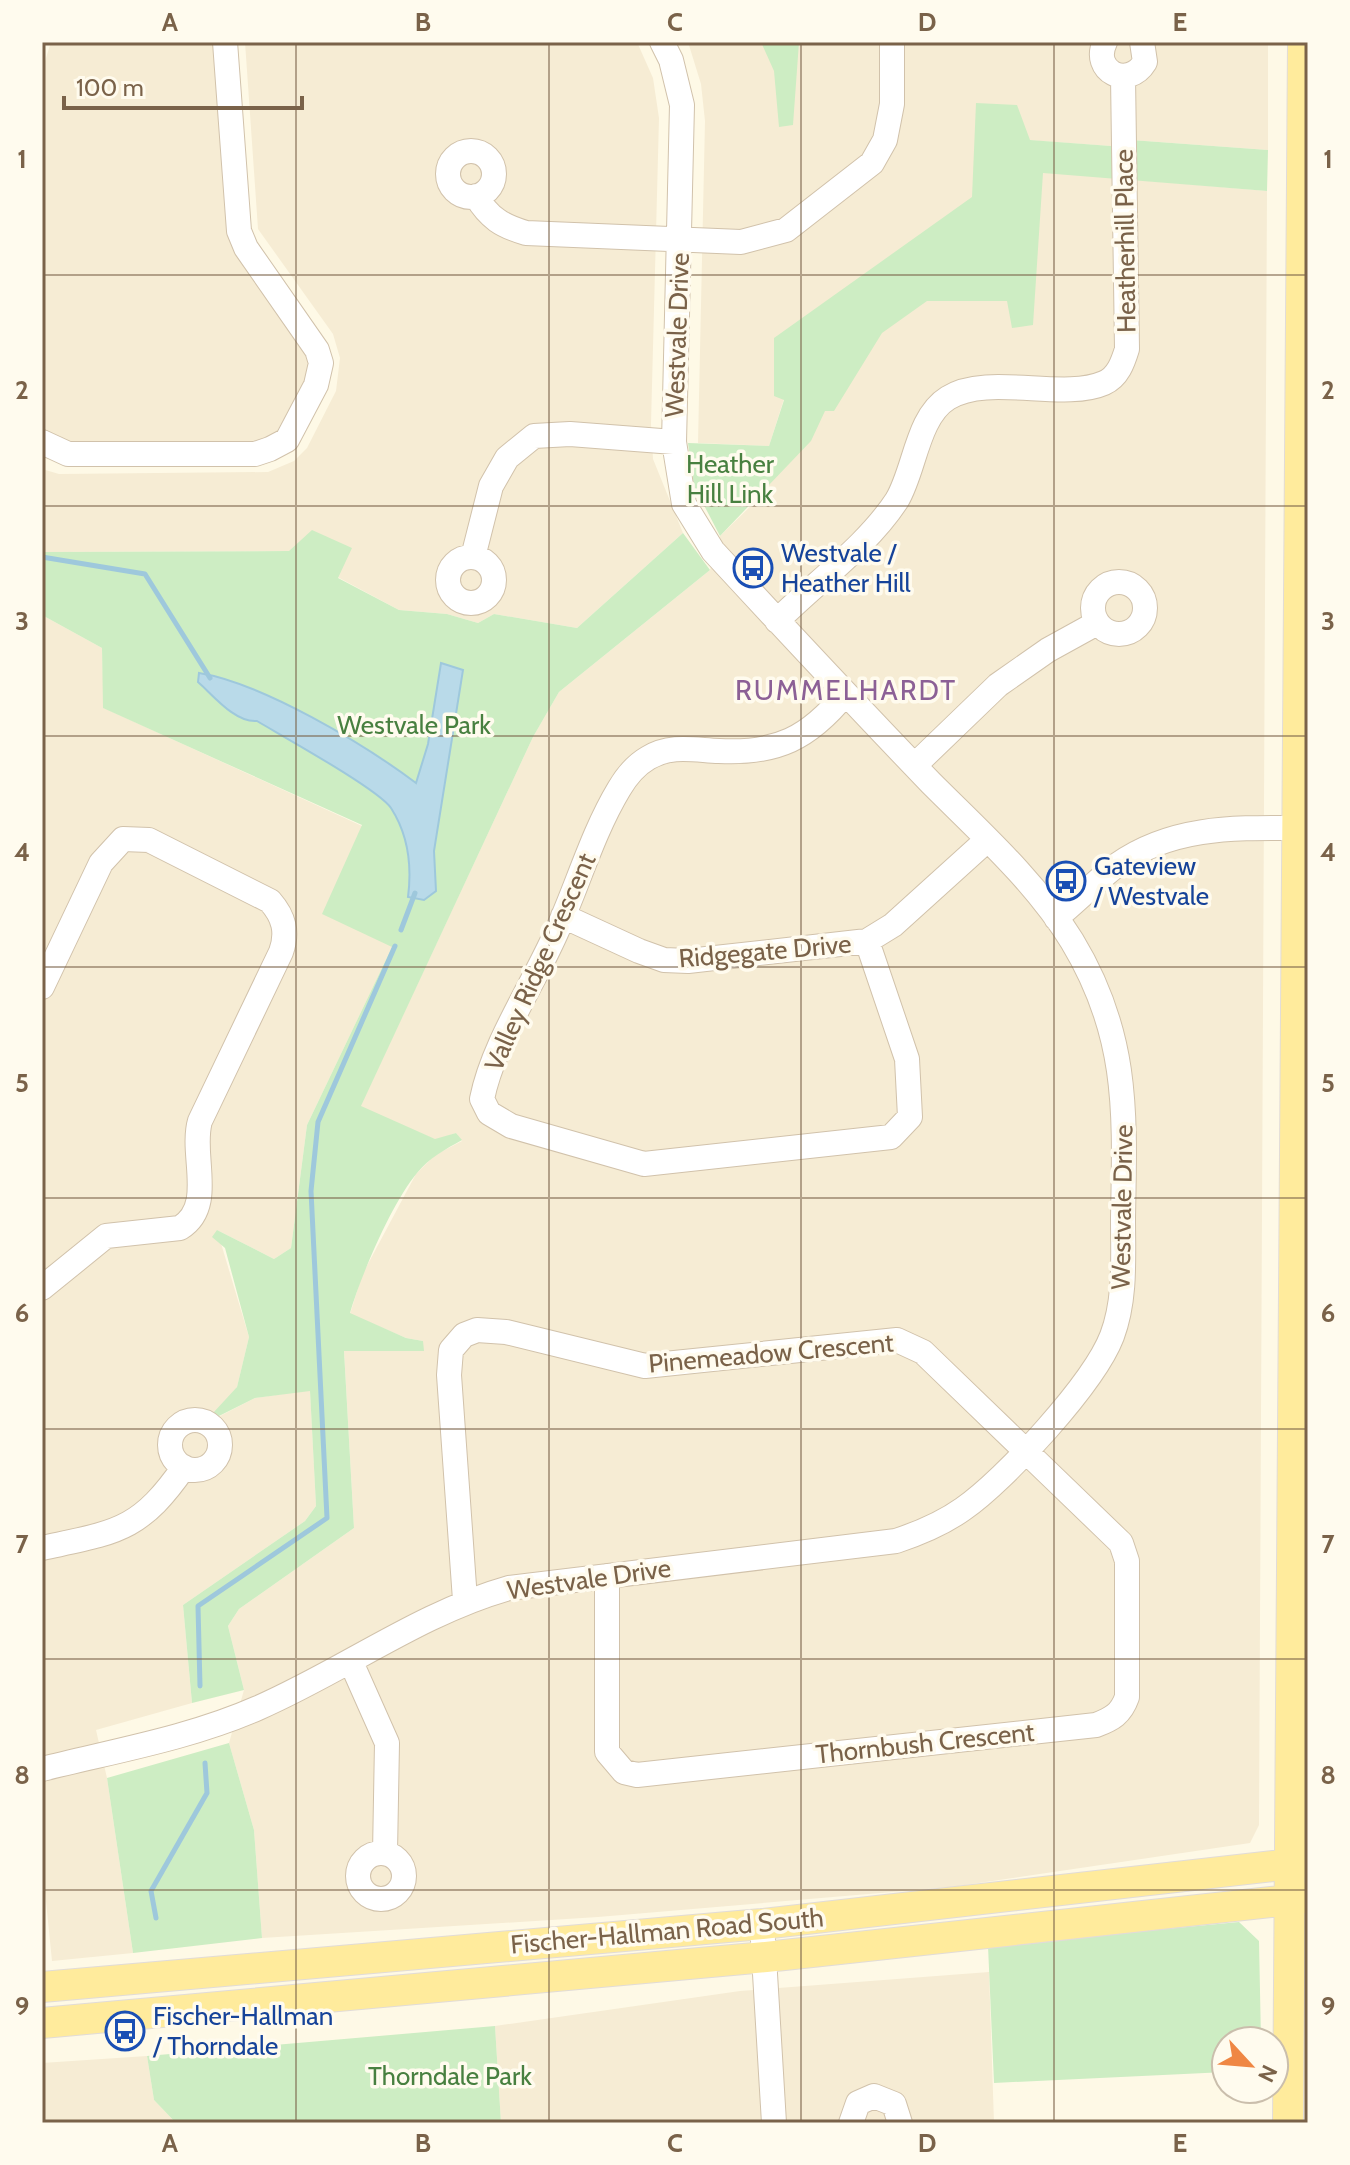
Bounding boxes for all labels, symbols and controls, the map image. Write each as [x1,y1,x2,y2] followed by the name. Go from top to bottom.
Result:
[162,6,179,38] text: A
[415,6,431,38] text: B
[667,6,683,38] text: C
[918,6,936,38] text: D
[1173,6,1187,38] text: E
[64,60,302,110] scale bar
[76,73,144,102] text: 100 m
[17,143,27,175] text: 1
[1323,143,1333,175] text: 1
[1107,149,1143,333] street label: Heatherhill Place
[658,252,696,418] street label: Westvale Drive
[15,374,29,406] text: 2
[1321,374,1335,406] text: 2
[686,448,775,510] park label: Heather Hill Link
[781,537,911,599] place label: Westvale / Heather Hill
[732,547,774,589] bus stop icon: Westvale / Heather Hill
[15,605,29,637] text: 3
[1321,605,1335,637] text: 3
[735,673,957,707] district label: RUMMELHARDT
[337,709,491,741] park label: Westvale Park
[14,836,30,868] text: 4
[1320,836,1336,868] text: 4
[478,848,602,1076] street label: Valley Ridge Crescent
[1093,850,1209,912] place label: Gateview / Westvale
[1045,860,1087,902] bus stop icon: Gateview / Westvale
[677,928,853,974] street label: Ridgegate Drive
[15,1067,29,1099] text: 5
[1321,1067,1335,1099] text: 5
[1105,1124,1139,1290] street label: Westvale Drive
[15,1297,29,1329] text: 6
[1321,1297,1335,1329] text: 6
[647,1326,895,1380] street label: Pinemeadow Crescent
[15,1528,29,1560] text: 7
[1321,1528,1335,1560] text: 7
[505,1552,673,1606] street label: Westvale Drive
[814,1716,1036,1770] street label: Thornbush Crescent
[14,1759,30,1791] text: 8
[1320,1759,1336,1791] text: 8
[509,1901,825,1961] street label: Fischer-Hallman Road South
[15,1990,29,2022] text: 9
[1321,1990,1335,2022] text: 9
[152,2000,333,2062] place label: Fischer-Hallman / Thorndale
[104,2010,146,2052] bus stop icon: Fischer-Hallman / Thorndale
[1210,2025,1290,2105] north arrow
[368,2060,532,2092] park label: Thorndale Park
[1252,2061,1283,2086] text: N
[162,2127,179,2159] text: A
[415,2127,431,2159] text: B
[667,2127,683,2159] text: C
[918,2127,936,2159] text: D
[1173,2127,1187,2159] text: E

